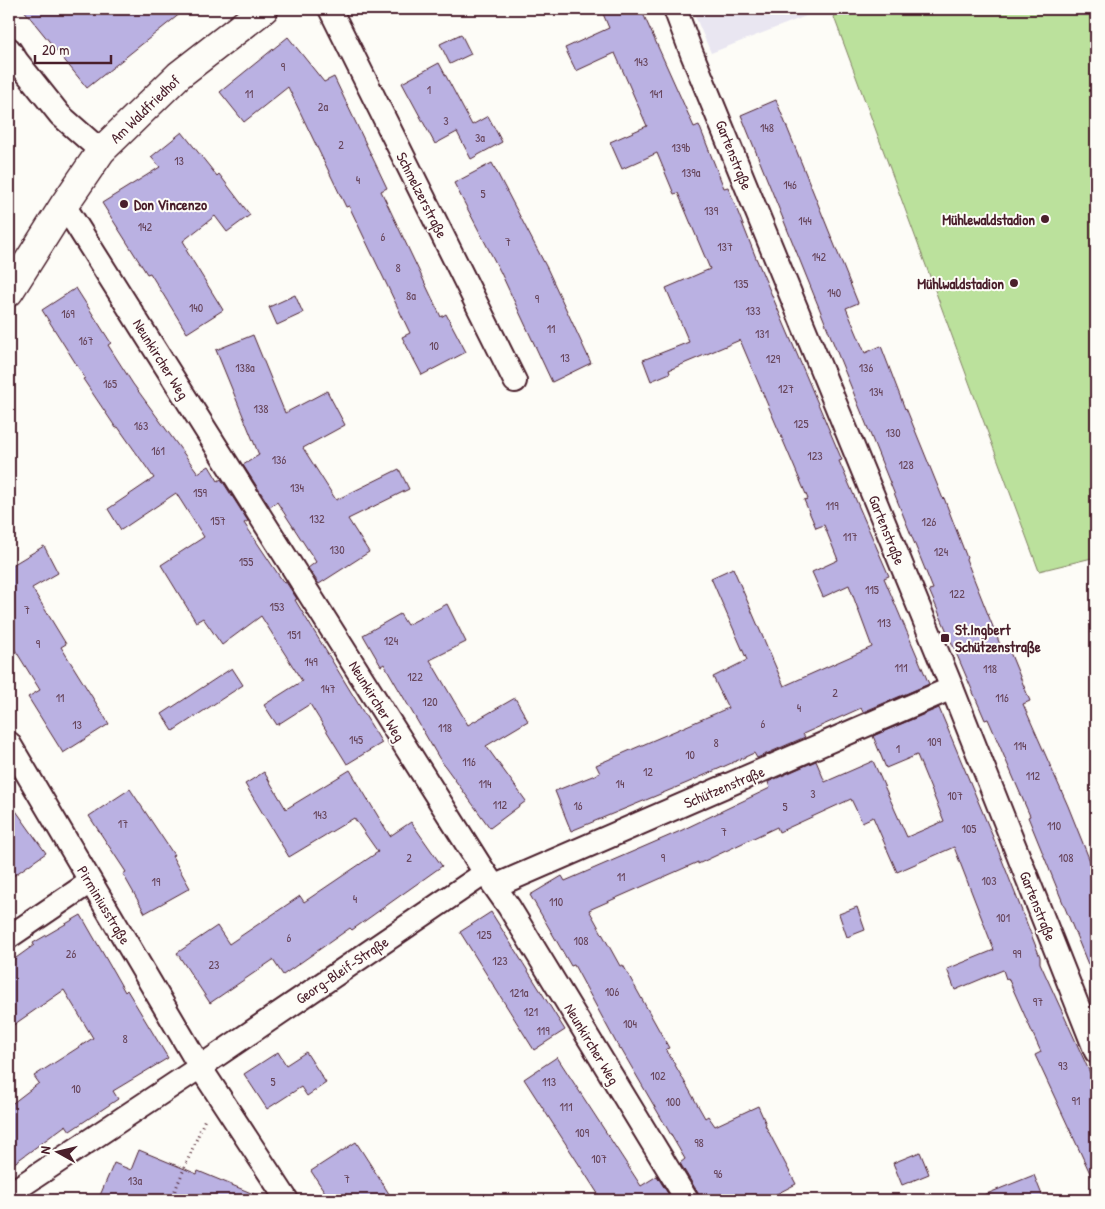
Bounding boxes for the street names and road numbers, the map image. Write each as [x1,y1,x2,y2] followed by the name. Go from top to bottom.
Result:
[105,70,185,148] street label: Am Waldfriedhof
[711,117,757,193] street label: Gartenstraße
[391,148,453,242] street label: Schmelzerstraße
[128,315,194,404] street label: Neunkircher Weg
[864,492,910,568] street label: Gartenstraße
[344,657,410,746] street label: Neunkircher Weg
[680,761,768,813] street label: Schützenstraße
[72,862,136,948] street label: Pirminiusstraße
[1015,868,1061,944] street label: Gartenstraße
[291,931,393,1009] street label: Georg-Bleif-Straße
[559,999,625,1089] street label: Neunkircher Weg

